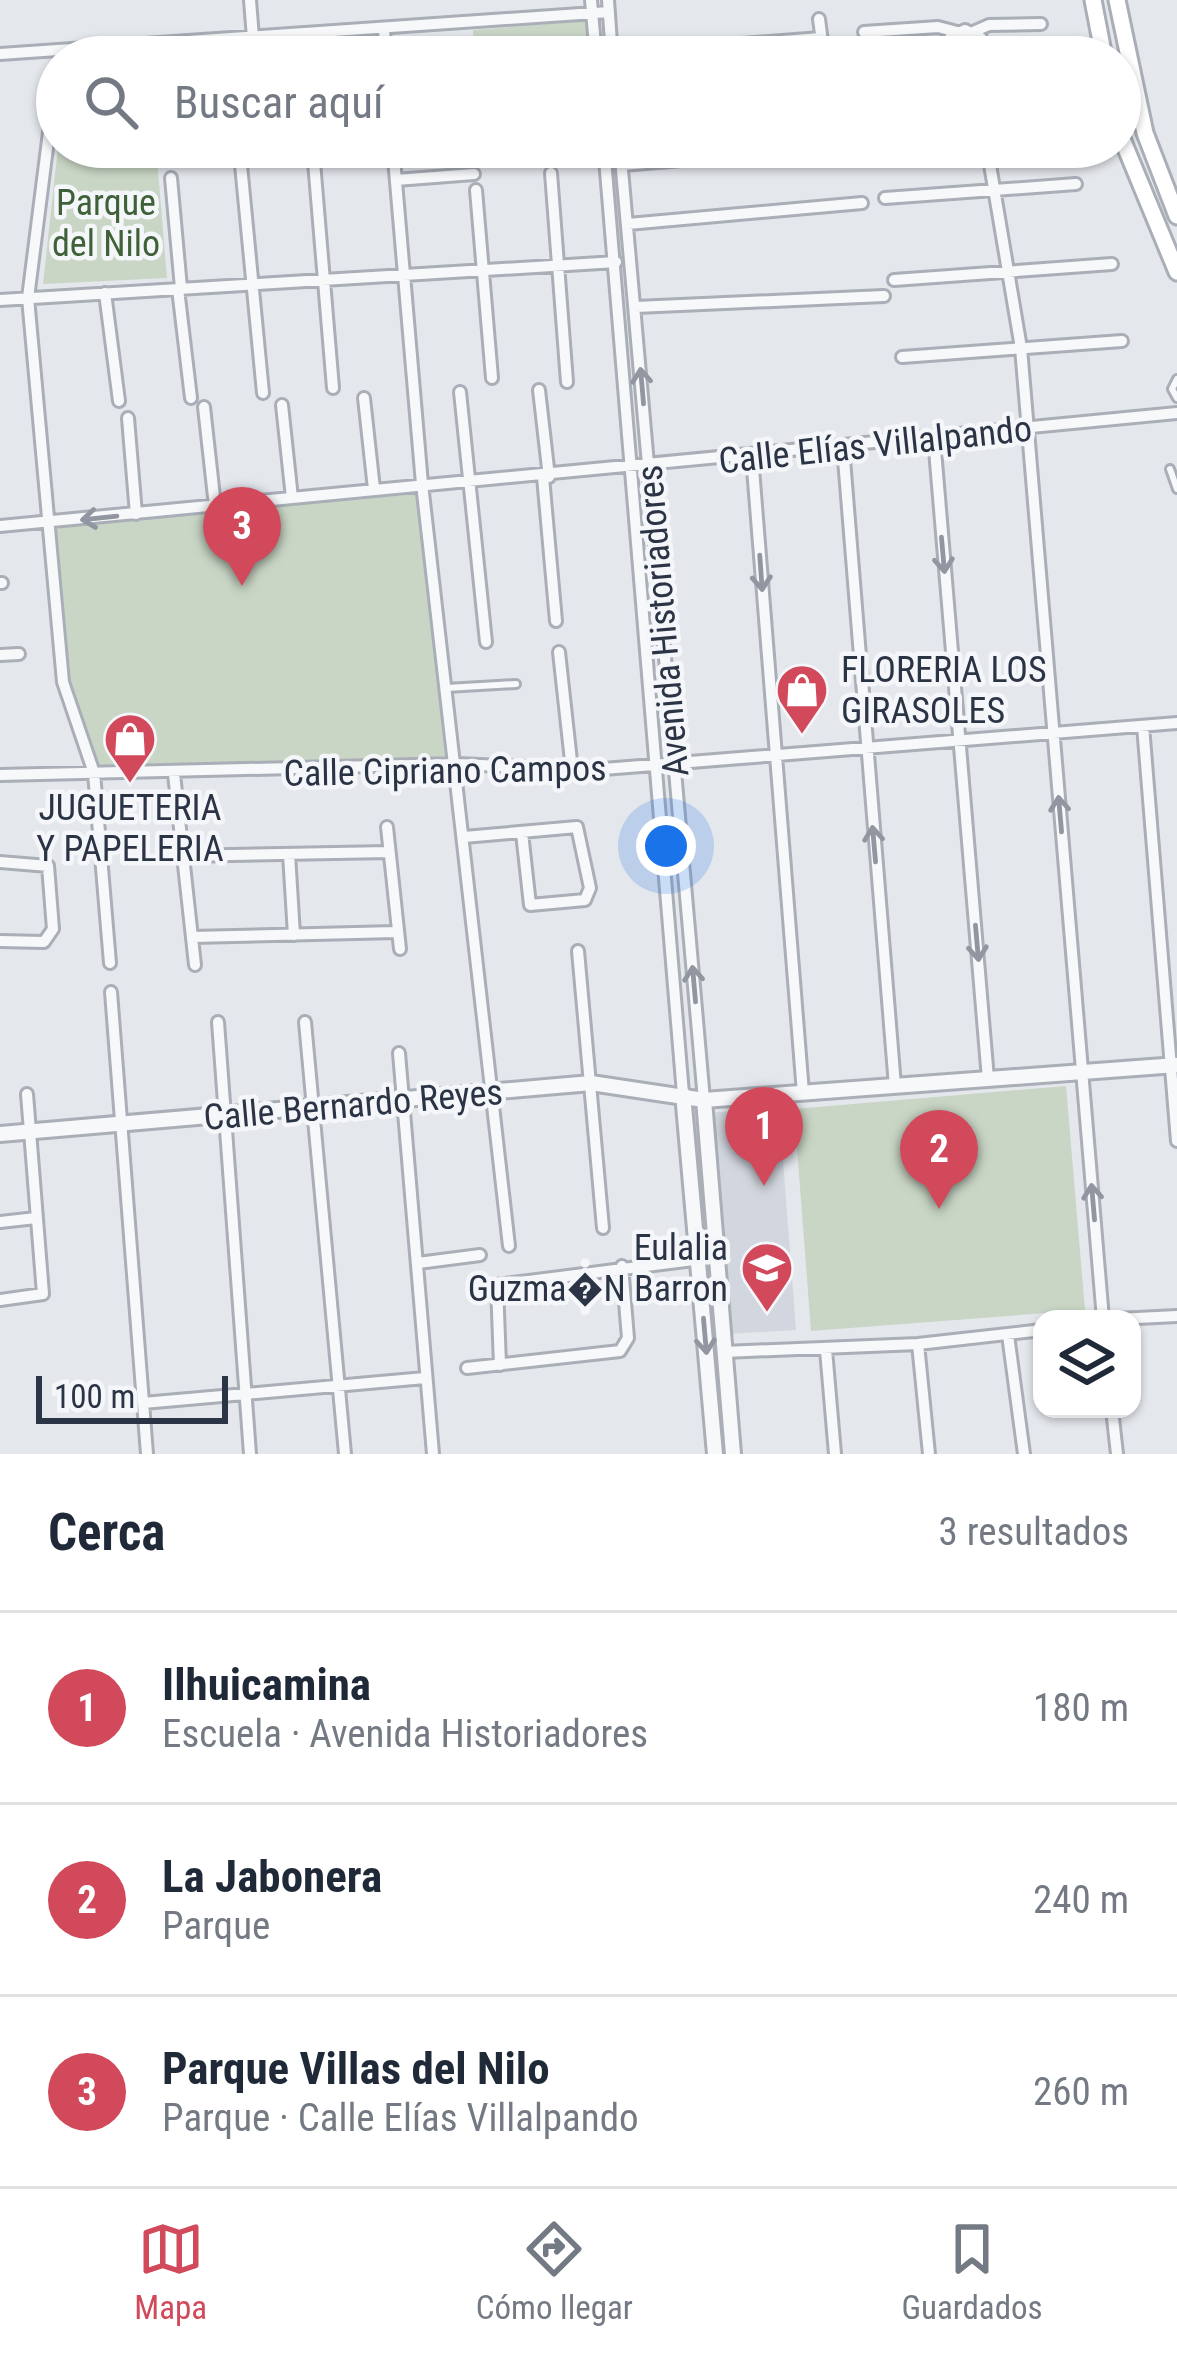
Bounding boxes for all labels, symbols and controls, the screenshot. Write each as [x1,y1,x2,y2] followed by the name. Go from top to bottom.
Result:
[36,36,1141,168] search box
[78,69,144,135] icon: search
[174,76,384,129] text: Buscar aquí
[52,182,160,265] park label: Parque del Nilo
[631,367,654,406] one-way arrow
[716,408,1034,482] street label: Calle Elías Villalpando
[628,463,698,778] street label: Avenida Historiadores
[203,487,281,586] pin: 3
[80,507,119,530] one-way arrow
[932,535,955,574] one-way arrow
[749,553,772,592] one-way arrow
[841,649,1047,732] place label: FLORERIA LOS GIRASOLES
[774,662,830,736] shop icon: FLORERIA LOS GIRASOLES
[102,711,158,785] shop icon: JUGUETERIA Y PAPELERIA
[283,747,607,795] street label: Calle Cipriano Campos
[36,787,224,870] place label: JUGUETERIA Y PAPELERIA
[1048,795,1071,834] one-way arrow
[636,816,696,876] your location
[863,825,886,864] one-way arrow
[965,923,988,962] one-way arrow
[682,965,705,1004] one-way arrow
[202,1071,504,1139] street label: Calle Bernardo Reyes
[725,1087,803,1186] pin: 1
[900,1110,978,1209] pin: 2
[1081,1184,1104,1223] one-way arrow
[468,1227,728,1311] place label: Eulalia Guzma�N Barron
[739,1240,795,1314] school or university icon: Eulalia Guzma�N Barron
[1033,1310,1141,1418] map controls
[1033,1310,1141,1418] button: layers
[693,1316,716,1355] one-way arrow
[36,1370,228,1423] scale bar
[54,1377,135,1416] text: 100 m
[48,1503,165,1562] text: Cerca
[938,1509,1129,1555] text: 3 resultados
[162,1658,371,1711] text: Ilhuicamina
[77,1685,97,1731] text: 1
[1033,1685,1129,1731] text: 180 m
[162,1711,648,1757] text: Escuela · Avenida Historiadores
[162,1850,382,1903] text: La Jabonera
[77,1877,97,1923] text: 2
[1033,1877,1129,1923] text: 240 m
[162,1903,270,1949] text: Parque
[162,2042,550,2095] text: Parque Villas del Nilo
[77,2069,97,2115] text: 3
[1033,2069,1129,2115] text: 260 m
[162,2095,639,2141] text: Parque · Calle Elías Villalpando
[134,2216,207,2327] tab: Mapa
[476,2216,633,2327] tab: Cómo llegar
[901,2216,1043,2327] tab: Guardados

